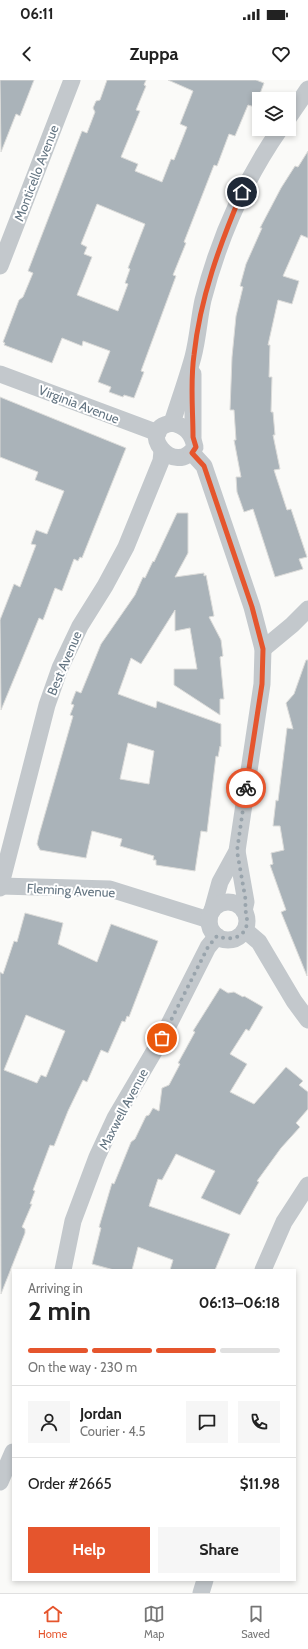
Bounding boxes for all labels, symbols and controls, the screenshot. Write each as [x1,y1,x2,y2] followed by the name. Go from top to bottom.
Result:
[20,5,53,23] text: 06:11
[16,43,38,65] icon: back
[130,43,178,65] text: Zuppa
[270,43,292,65] icon: heart
[252,92,296,136] map controls
[252,92,296,136] button: layers
[10,122,62,223] street label: Monticello Avenue
[225,175,259,209] pin
[231,181,253,203] icon: home
[36,381,122,427] street label: Virginia Avenue
[43,628,85,698] street label: Best Avenue
[226,768,266,808] courier
[235,777,257,799] icon: bike
[26,880,116,900] street label: Fleming Avenue
[145,1021,179,1055] pin
[151,1027,173,1049] icon: bag
[95,1066,151,1152] street label: Maxwell Avenue
[28,1280,83,1296] text: Arriving in
[199,1294,280,1312] text: 06:13–06:18
[28,1295,91,1327] text: 2 min
[28,1359,137,1375] text: On the way · 230 m
[28,1401,70,1443] button: person
[186,1401,228,1443] button: chat
[238,1401,280,1443] button: phone
[80,1405,122,1423] text: Jordan
[80,1423,145,1439] text: Courier · 4.5
[28,1475,112,1493] text: Order #2665
[240,1475,280,1493] text: $11.98
[28,1527,150,1573] button: Help
[158,1527,280,1573] button: Share
[38,1603,67,1641] tab: Home
[143,1603,165,1641] tab: Map
[241,1603,270,1641] tab: Saved

